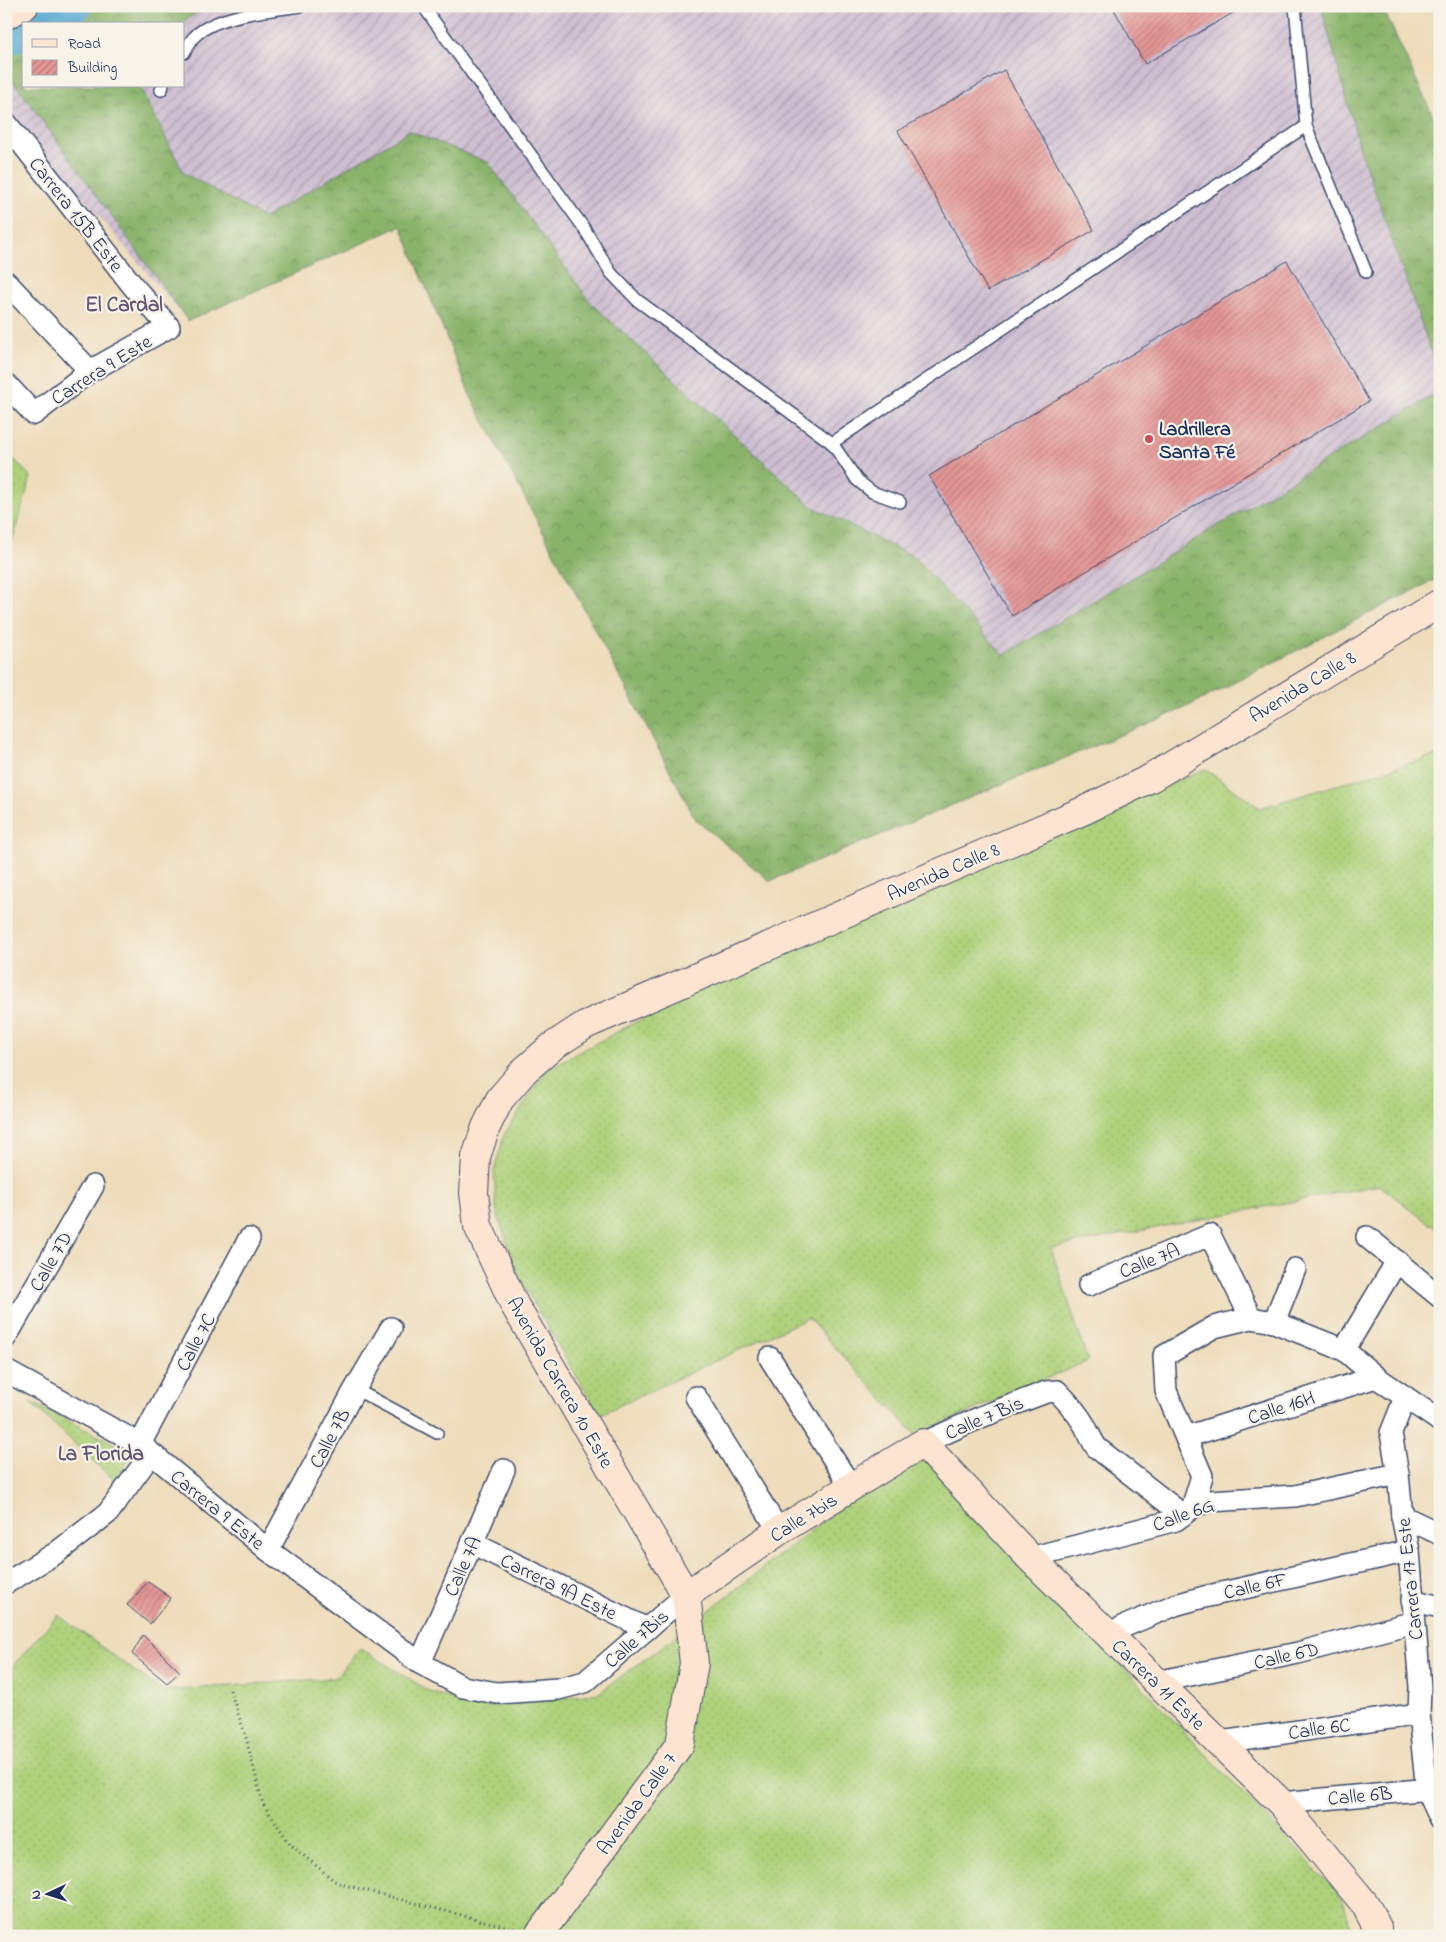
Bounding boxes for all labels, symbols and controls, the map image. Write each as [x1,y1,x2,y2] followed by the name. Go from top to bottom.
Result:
[22,22,185,88] legend
[68,33,101,55] text: Road
[67,57,117,80] text: Building
[21,152,129,279] street label: Carrera 15B Este
[85,291,163,321] district label: El Cardal
[46,329,158,414] street label: Carrera 9 Este
[1159,416,1236,468] place label: Ladrillera Santa Fé
[1143,433,1155,445] marker: Ladrillera Santa Fé
[1244,645,1362,731] street label: Avenida Calle 8
[883,836,1005,910] street label: Avenida Calle 8
[23,1227,81,1298] street label: Calle 7D
[1115,1237,1185,1288] street label: Calle 7A
[498,1292,620,1474] street label: Avenida Carrera 10 Este
[170,1309,224,1377] street label: Calle 7C
[1244,1385,1319,1434] street label: Calle 16H
[941,1390,1029,1449] street label: Calle 7 Bis
[303,1404,359,1474] street label: Calle 7B
[58,1440,144,1470] district label: La Florida
[163,1464,270,1558] street label: Carrera 9 Este
[765,1487,844,1551] street label: Calle 7bis
[1149,1492,1219,1541] street label: Calle 6G
[1391,1516,1432,1641] street label: Carrera 17 Este
[438,1532,490,1602] street label: Calle 7A
[495,1547,621,1629] street label: Carrera 9A Este
[1221,1566,1290,1609] street label: Calle 6F
[599,1603,677,1676] street label: Calle 7Bis
[1104,1633,1211,1738] street label: Carrera 11 Este
[1251,1636,1322,1679] street label: Calle 6D
[1287,1712,1352,1749] street label: Calle 6C
[591,1747,685,1862] street label: Avenida Calle 7
[1327,1780,1394,1815] street label: Calle 6B
[22,1870,72,1920] north arrow
[26,1889,47,1900] text: N

